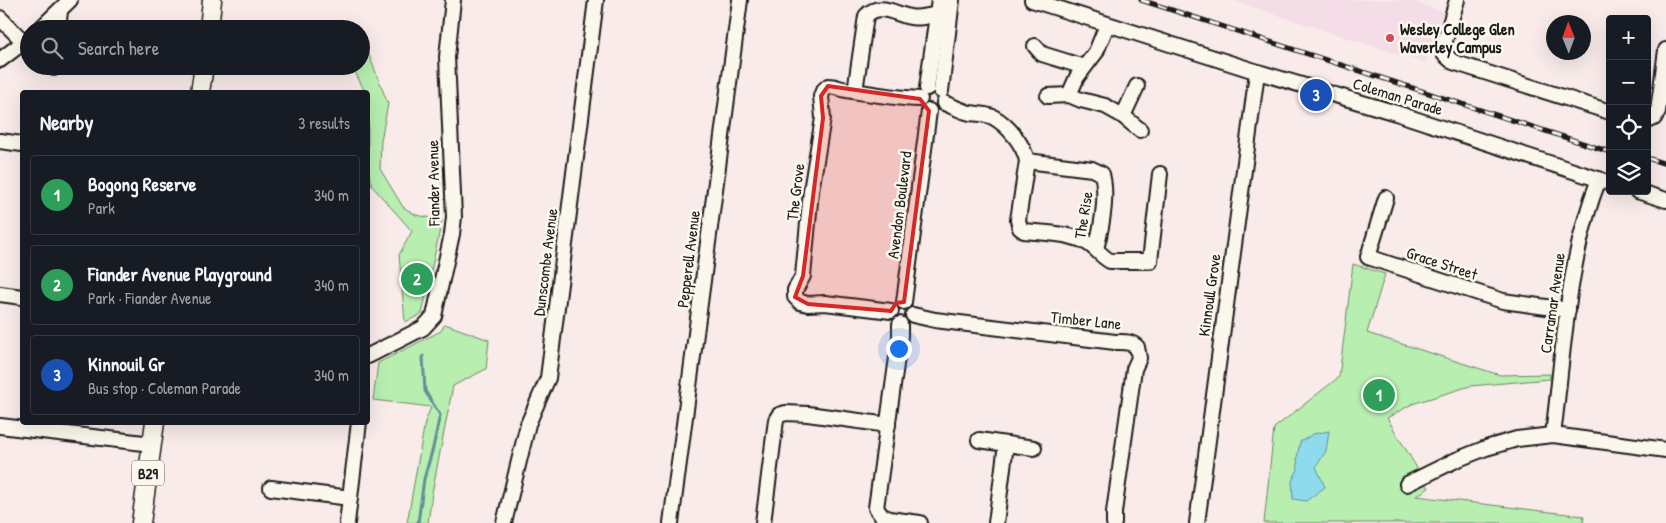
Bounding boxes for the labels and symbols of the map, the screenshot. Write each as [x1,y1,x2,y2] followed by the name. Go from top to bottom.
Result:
[1546,15,1591,60] north arrow
[1400,18,1515,59] place label: Wesley College Glen Waverley Campus
[1384,32,1396,44] marker: Wesley College Glen Waverley Campus
[1350,72,1446,120] street label: Coleman Parade
[1300,76,1332,114] pin: 3
[421,139,445,227] street label: Fiander Avenue
[881,150,917,260] street label: Avendon Boulevard
[781,162,809,222] street label: The Grove
[1068,189,1098,240] street label: The Rise
[527,206,563,317] street label: Dunscombe Avenue
[671,208,705,309] street label: Pepperell Avenue
[1404,241,1481,285] street label: Grace Street
[1534,251,1570,355] street label: Carramar Avenue
[1192,252,1226,338] street label: Kinnoull Grove
[401,260,433,298] pin: 2
[1050,305,1123,335] street label: Timber Lane
[886,336,912,362] your location
[1363,376,1395,414] pin: 1
[132,460,164,486] road number: B29

